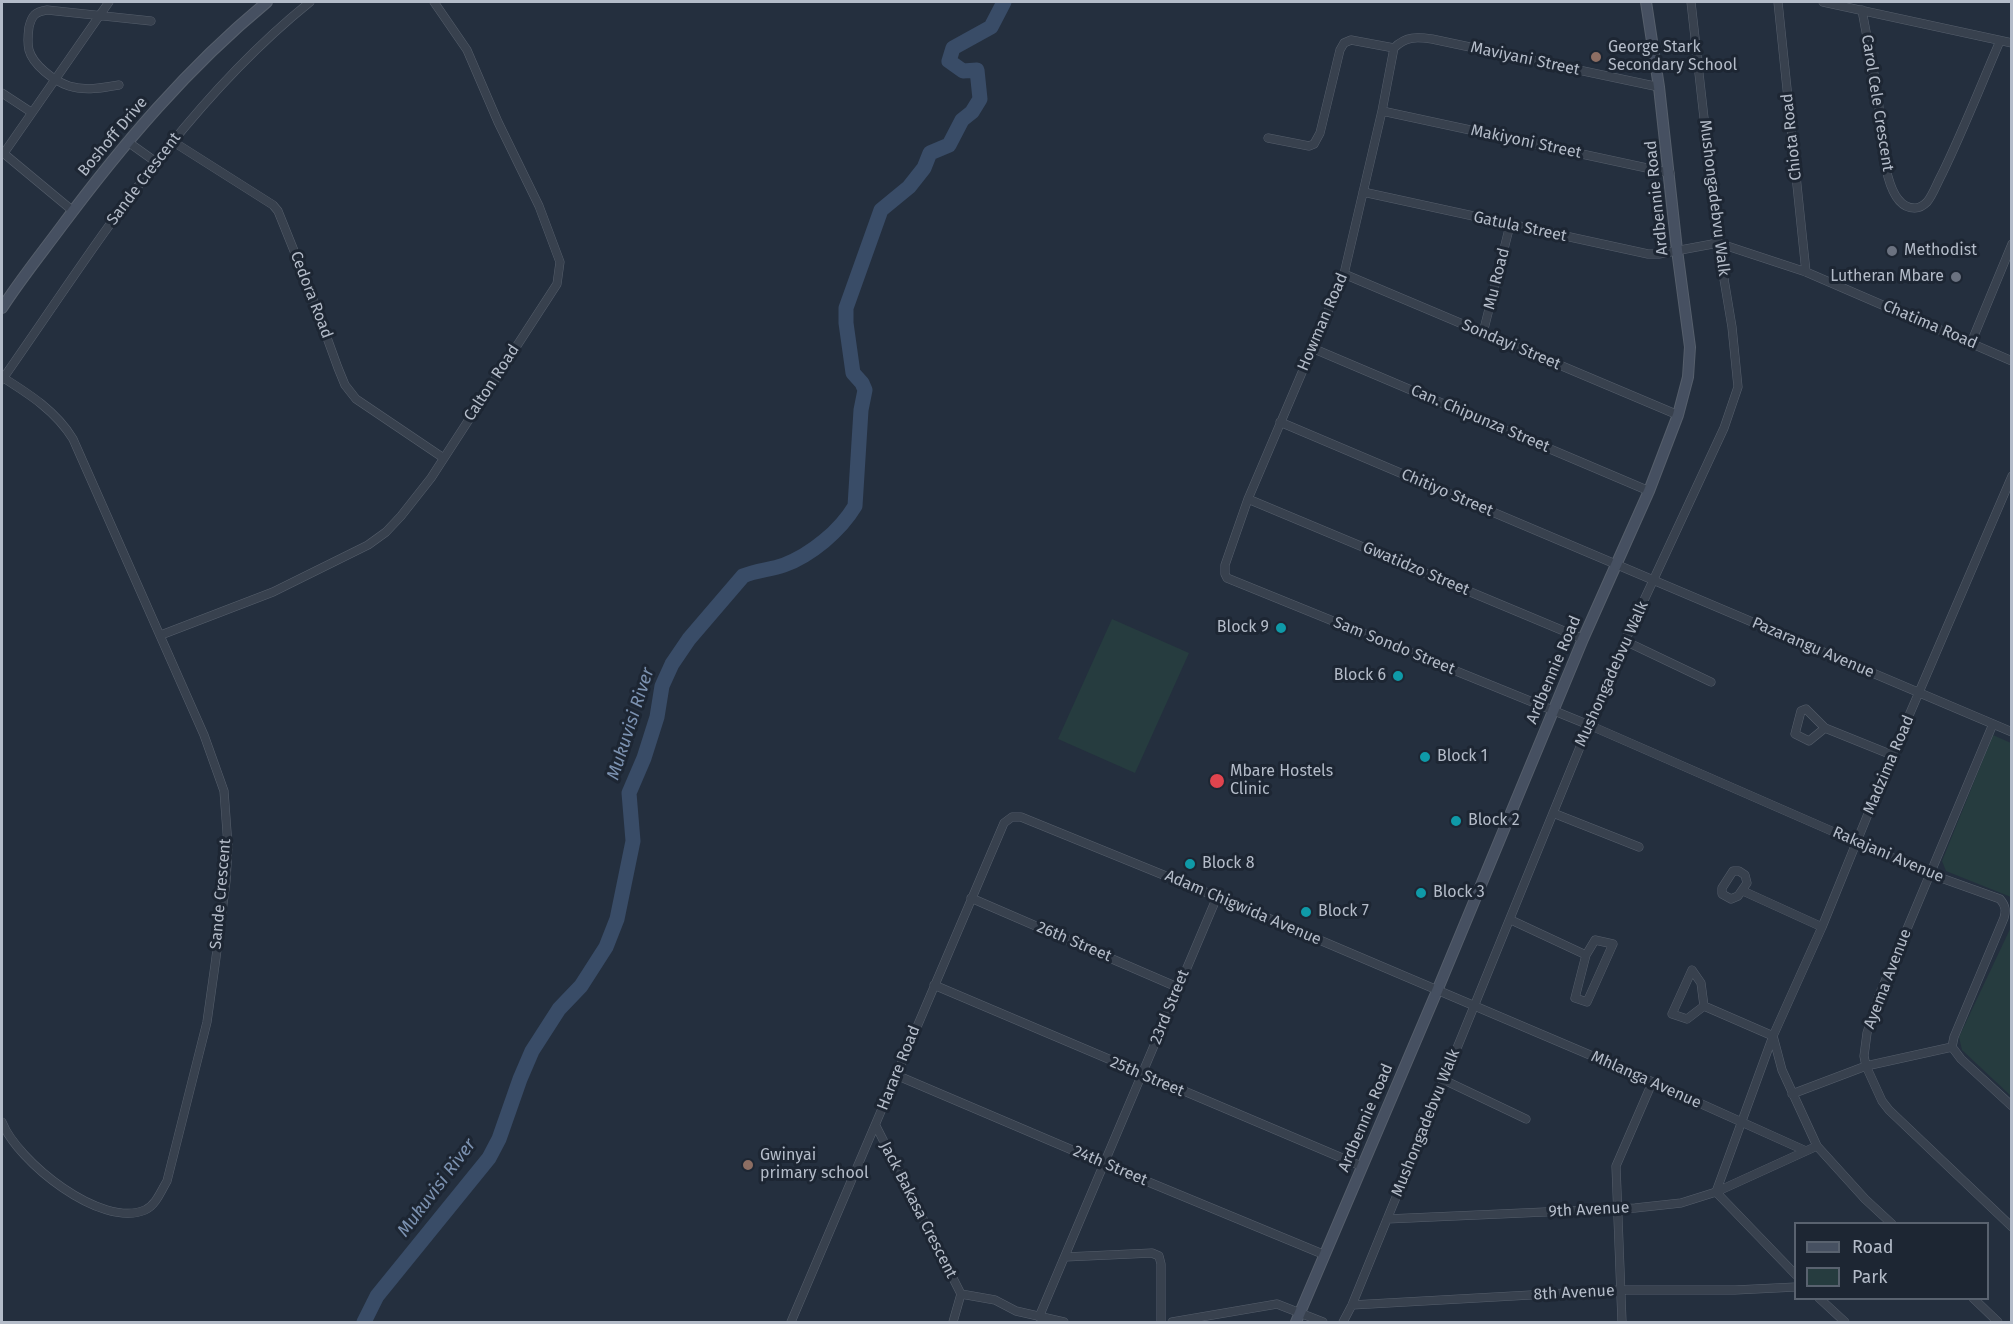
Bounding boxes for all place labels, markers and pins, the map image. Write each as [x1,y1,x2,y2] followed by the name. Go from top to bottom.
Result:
[1608,38,1737,76] place label: George Stark Secondary School
[1589,50,1603,64] marker: George Stark Secondary School
[1904,241,1977,261] place label: Methodist
[1885,244,1899,258] marker: Methodist
[1830,267,1944,287] place label: Lutheran Mbare
[1949,270,1963,284] marker: Lutheran Mbare
[1217,618,1269,638] place label: Block 9
[1274,621,1288,635] marker: Block 9
[1334,666,1386,686] place label: Block 6
[1391,669,1405,683] marker: Block 6
[1437,747,1488,767] place label: Block 1
[1418,750,1432,764] marker: Block 1
[1230,762,1333,800] place label: Mbare Hostels Clinic
[1208,772,1226,790] marker: Mbare Hostels Clinic
[1468,811,1520,831] place label: Block 2
[1449,814,1463,828] marker: Block 2
[1202,854,1255,874] place label: Block 8
[1183,857,1197,871] marker: Block 8
[1433,883,1485,903] place label: Block 3
[1414,886,1428,900] marker: Block 3
[1318,902,1369,922] place label: Block 7
[1299,905,1313,919] marker: Block 7
[760,1146,869,1184] place label: Gwinyai primary school
[741,1158,755,1172] marker: Gwinyai primary school

